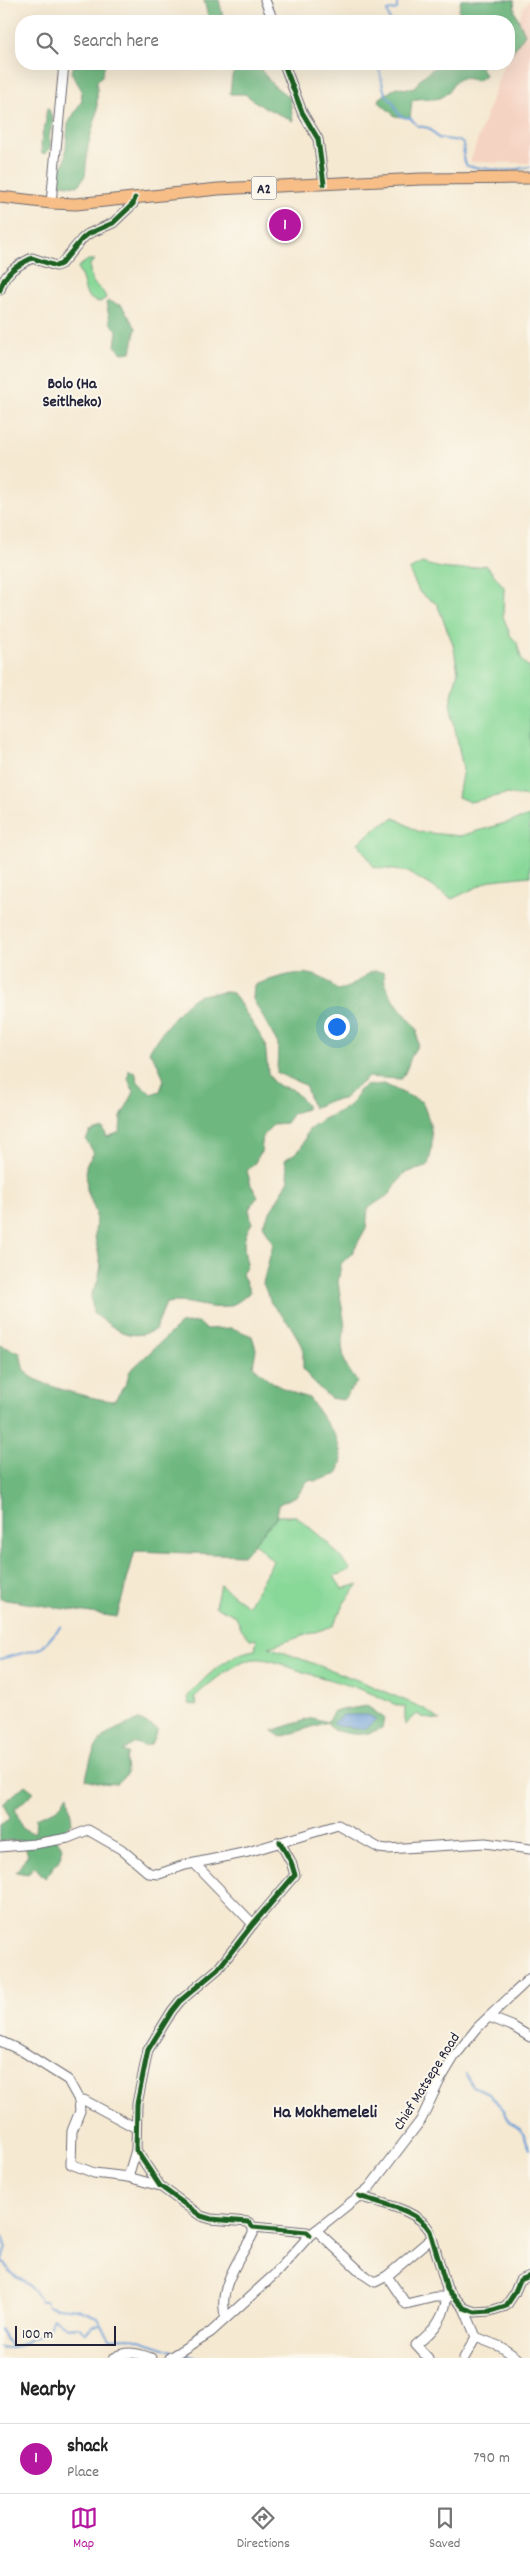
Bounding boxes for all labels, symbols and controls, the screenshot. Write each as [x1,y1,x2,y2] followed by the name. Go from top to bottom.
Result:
[15,15,515,70] search box
[33,29,61,57] icon: search
[73,29,159,56] text: Search here
[252,177,276,200] road number: A2
[269,206,301,244] pin: 1
[43,373,101,414] district label: Bolo (Ha Seitlheko)
[324,1014,350,1040] your location
[389,2029,467,2135] street label: Chief Matsepe Road
[273,2101,378,2126] district label: Ha Mokhemeleli
[15,2323,116,2346] scale bar
[22,2325,53,2345] text: 100 m
[20,2376,75,2406] text: Nearby
[67,2434,108,2461] text: shack
[34,2447,38,2470] text: 1
[473,2447,510,2470] text: 790 m
[67,2461,99,2484] text: Place
[70,2504,98,2554] tab: Map
[237,2504,290,2554] tab: Directions
[429,2504,460,2554] tab: Saved

